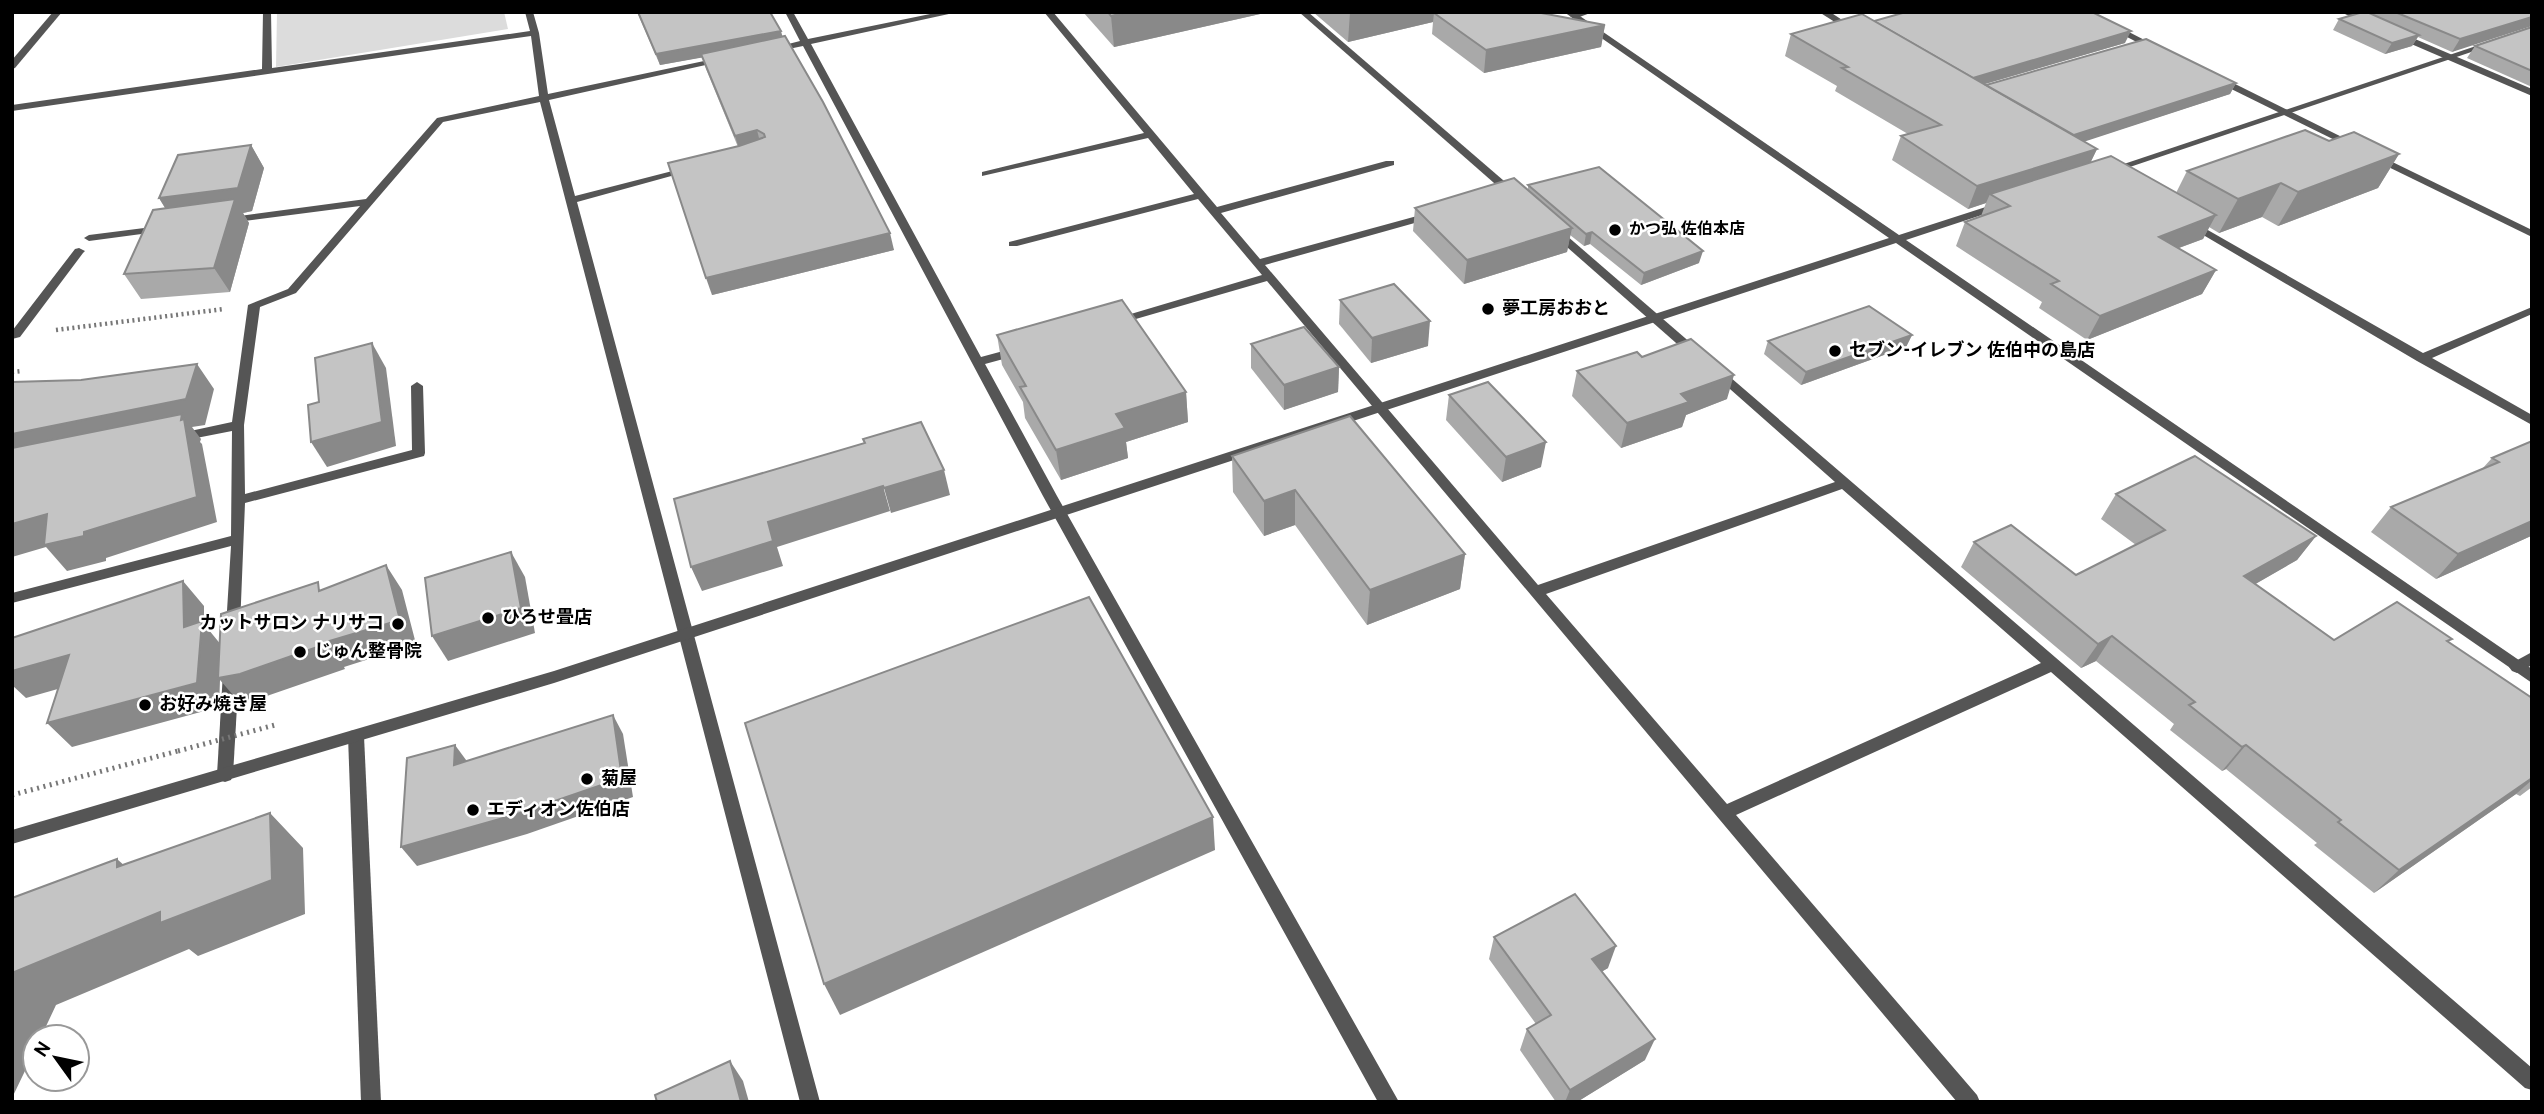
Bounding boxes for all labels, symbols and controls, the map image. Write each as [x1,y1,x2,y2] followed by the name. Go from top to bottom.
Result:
[1629,220,1745,240] place label: かつ弘 佐伯本店
[1607,222,1623,238] marker: かつ弘 佐伯本店
[1502,298,1610,321] place label: 夢工房おおと
[1480,301,1496,317] marker: 夢工房おおと
[1849,340,2095,363] place label: セブン-イレブン 佐伯中の島店
[1827,343,1843,359] marker: セブン-イレブン 佐伯中の島店
[502,607,592,630] place label: ひろせ畳店
[480,610,496,626] marker: ひろせ畳店
[200,613,384,636] place label: カットサロン ナリサコ
[390,616,406,632] marker: カットサロン ナリサコ
[314,641,422,664] place label: じゅん整骨院
[292,644,308,660] marker: じゅん整骨院
[159,694,267,717] place label: お好み焼き屋
[137,697,153,713] marker: お好み焼き屋
[601,768,637,791] place label: 菊屋
[579,771,595,787] marker: 菊屋
[487,799,630,822] place label: エディオン佐伯店
[465,802,481,818] marker: エディオン佐伯店
[21,1023,91,1093] north arrow
[30,1038,57,1062] text: N

